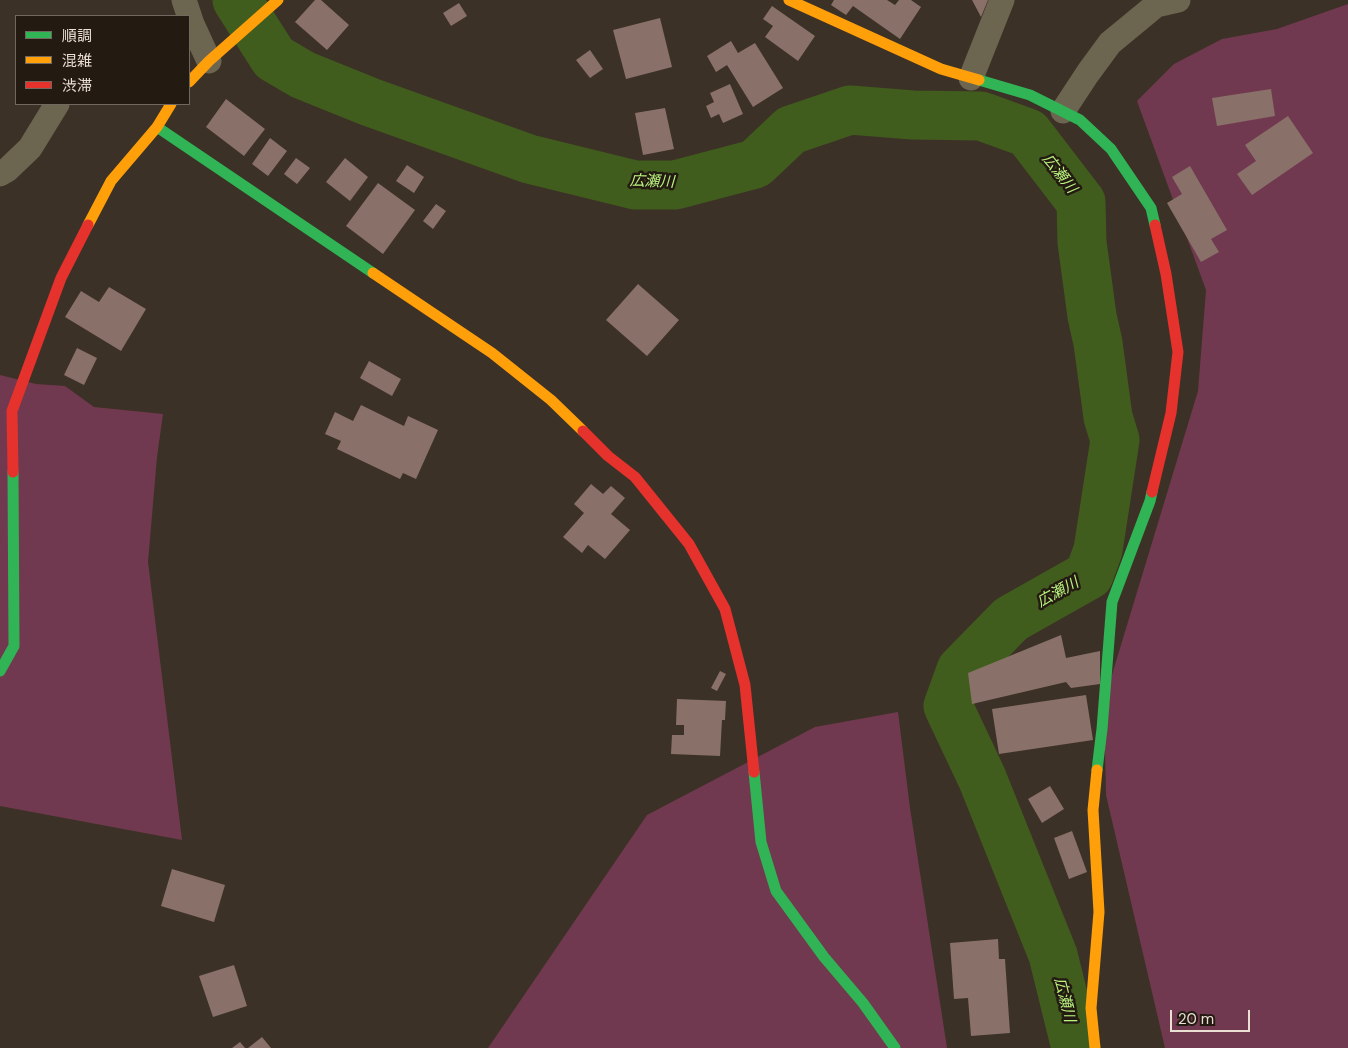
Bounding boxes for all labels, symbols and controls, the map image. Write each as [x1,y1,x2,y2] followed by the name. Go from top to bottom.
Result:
[15,15,190,105] legend
[62,26,92,46] text: 順調
[62,51,92,71] text: 混雑
[62,76,92,96] text: 渋滞
[1038,151,1080,197] water label: 広瀬川
[629,172,675,192] water label: 広瀬川
[1034,574,1082,612] water label: 広瀬川
[1050,976,1078,1024] water label: 広瀬川
[1173,1000,1253,1032] scale bar
[1178,1009,1214,1029] text: 20 m

